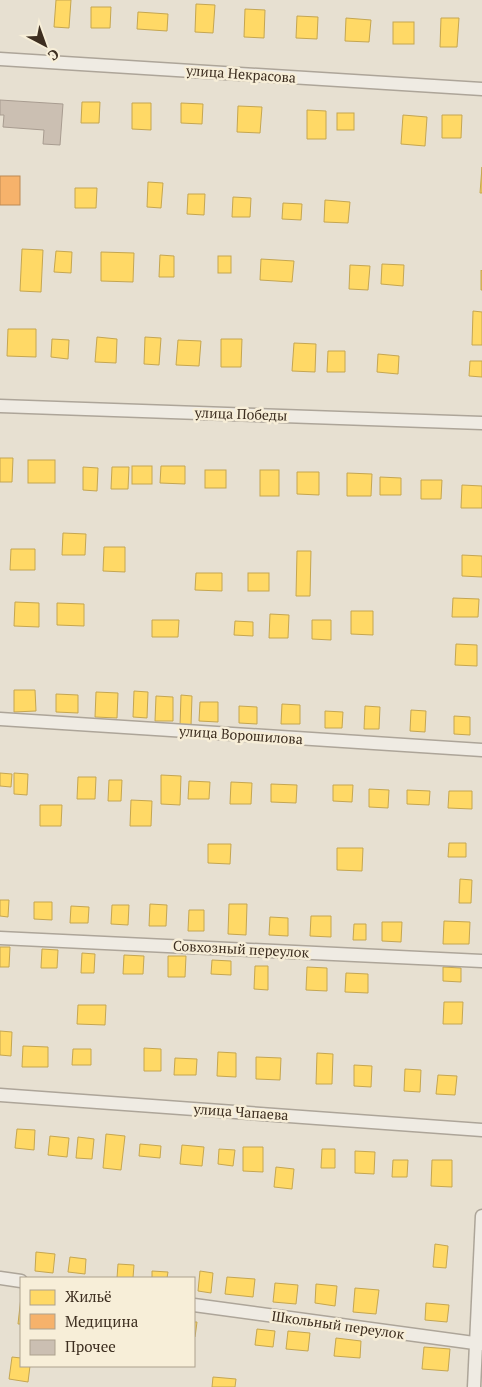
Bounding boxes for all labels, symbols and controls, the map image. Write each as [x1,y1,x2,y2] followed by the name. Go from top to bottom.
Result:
[20,20,70,70] north arrow
[44,45,64,65] text: С
[184,60,297,87] street label: улица Некрасова
[193,402,288,425] street label: улица Победы
[178,721,304,748] street label: улица Ворошилова
[172,935,310,962] street label: Совхозный переулок
[192,1099,289,1124] street label: улица Чапаева
[20,1277,195,1367] legend
[65,1286,112,1306] text: Жильё
[271,1306,406,1343] street label: Школьный переулок
[65,1311,139,1331] text: Медицина
[65,1336,116,1356] text: Прочее

